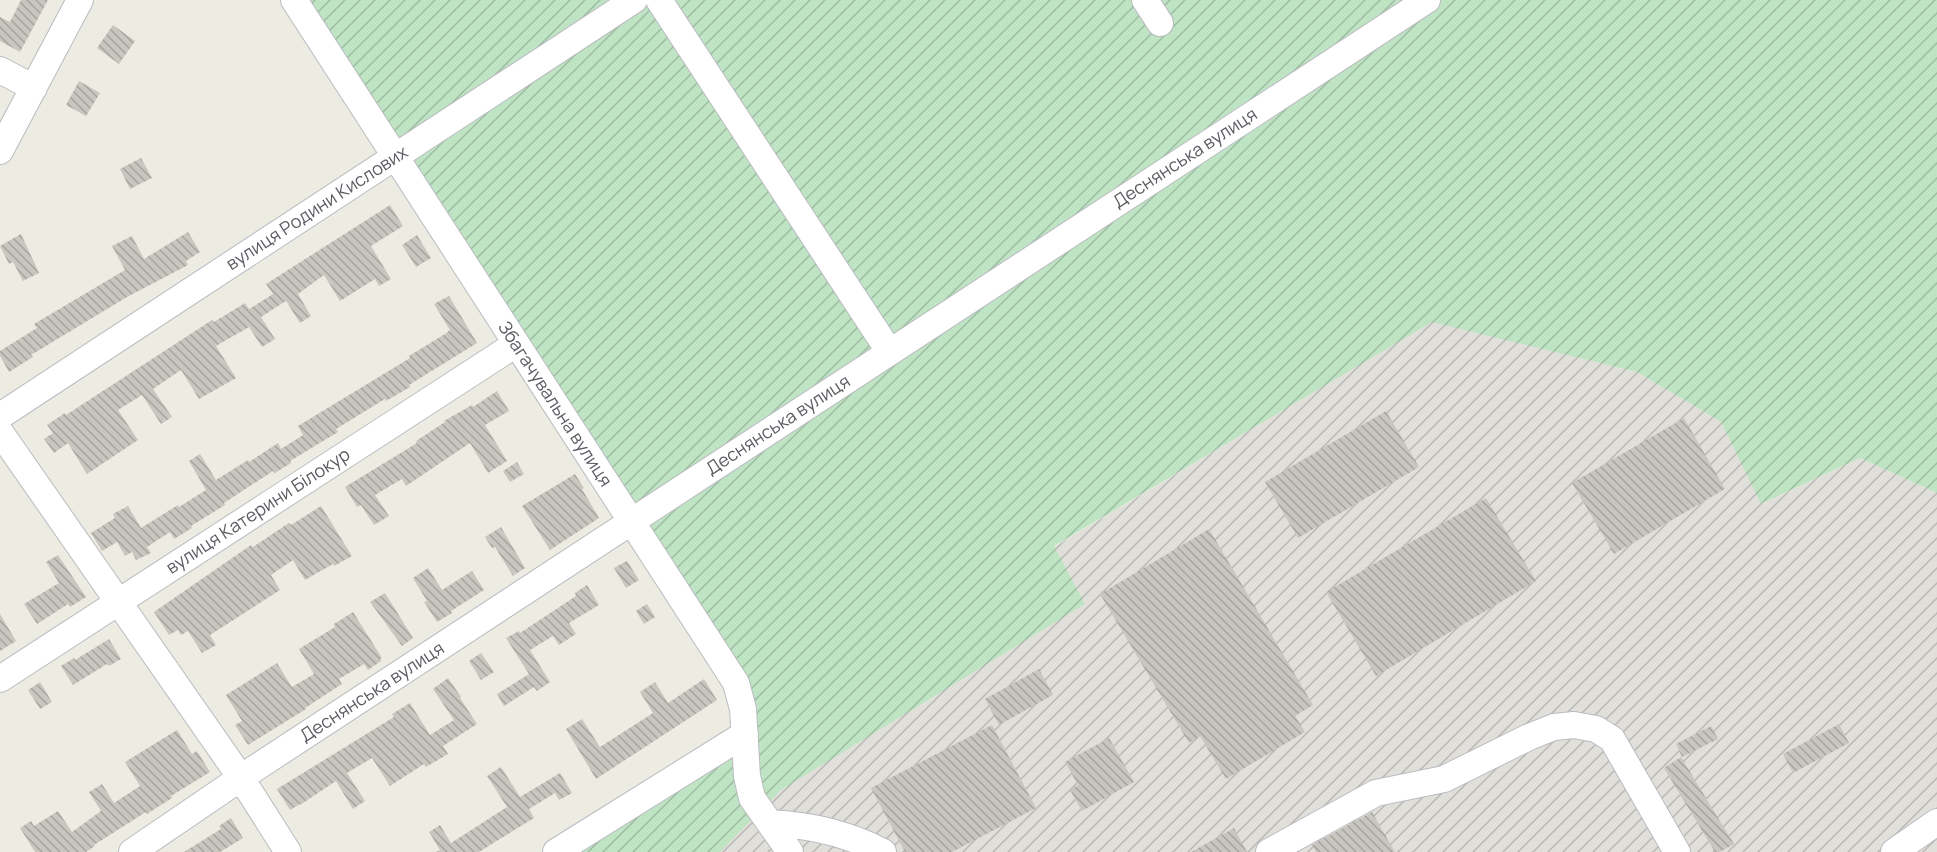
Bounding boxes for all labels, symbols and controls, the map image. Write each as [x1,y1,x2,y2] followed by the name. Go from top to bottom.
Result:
[1108,101,1261,213] street label: Деснянська вулиця
[221,139,412,275] street label: вулиця Родини Кислових
[493,316,618,491] street label: Збагачувальна вулиця
[701,368,854,480] street label: Деснянська вулиця
[161,442,354,579] street label: вулиця Катерини Білокур
[295,635,448,747] street label: Деснянська вулиця

